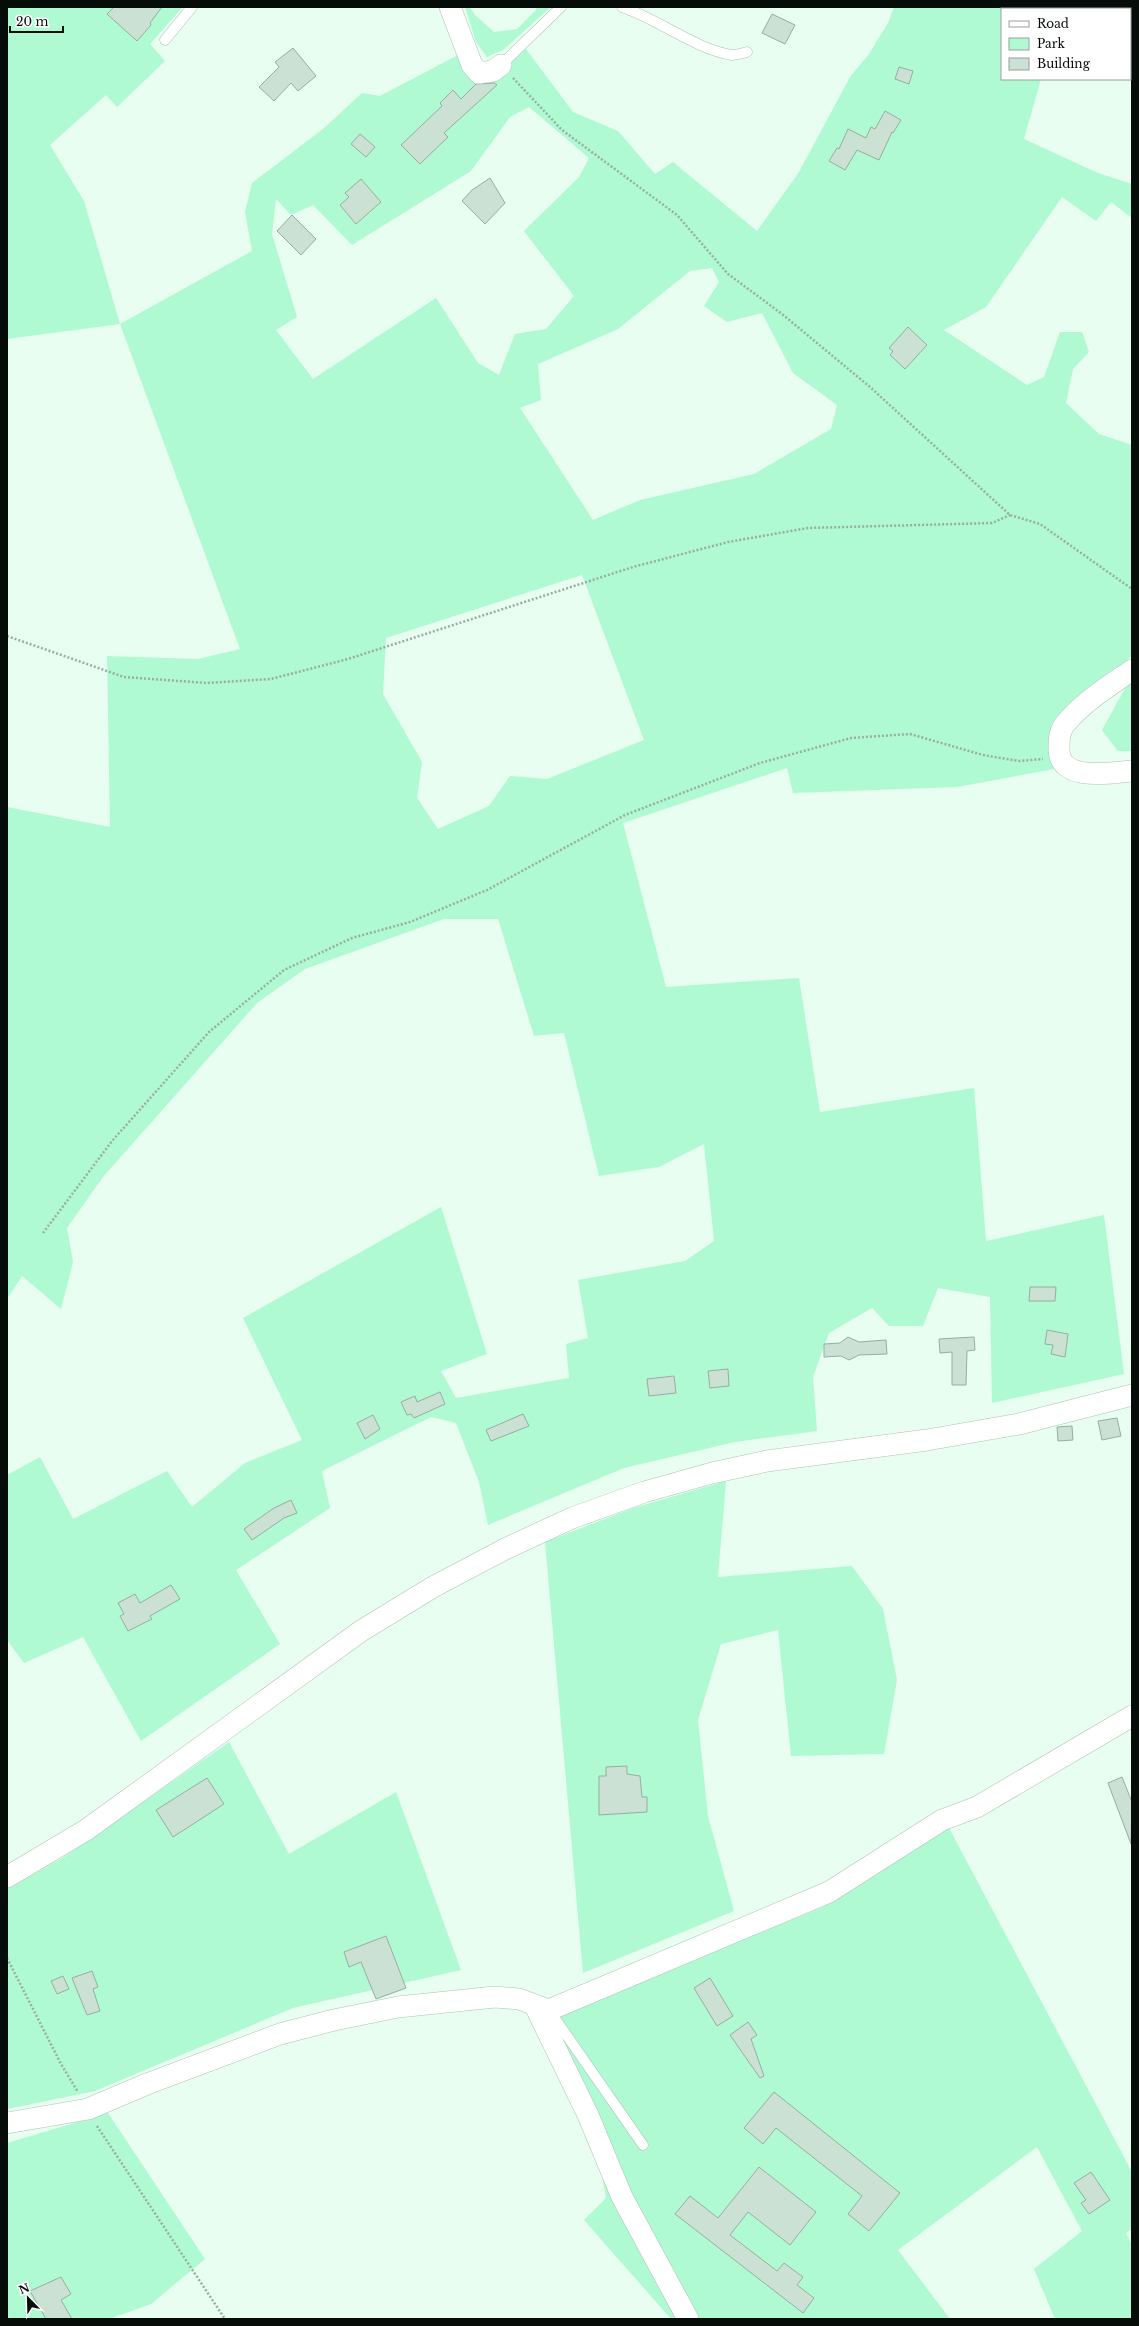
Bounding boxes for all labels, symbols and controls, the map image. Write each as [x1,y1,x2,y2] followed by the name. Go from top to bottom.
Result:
[10,8,63,34] scale bar
[1001,8,1131,80] legend
[16,14,48,29] text: 20 m
[1037,16,1069,31] text: Road
[1037,36,1065,51] text: Park
[1037,56,1091,71] text: Building
[8,2278,48,2318] north arrow
[17,2280,32,2297] text: N

